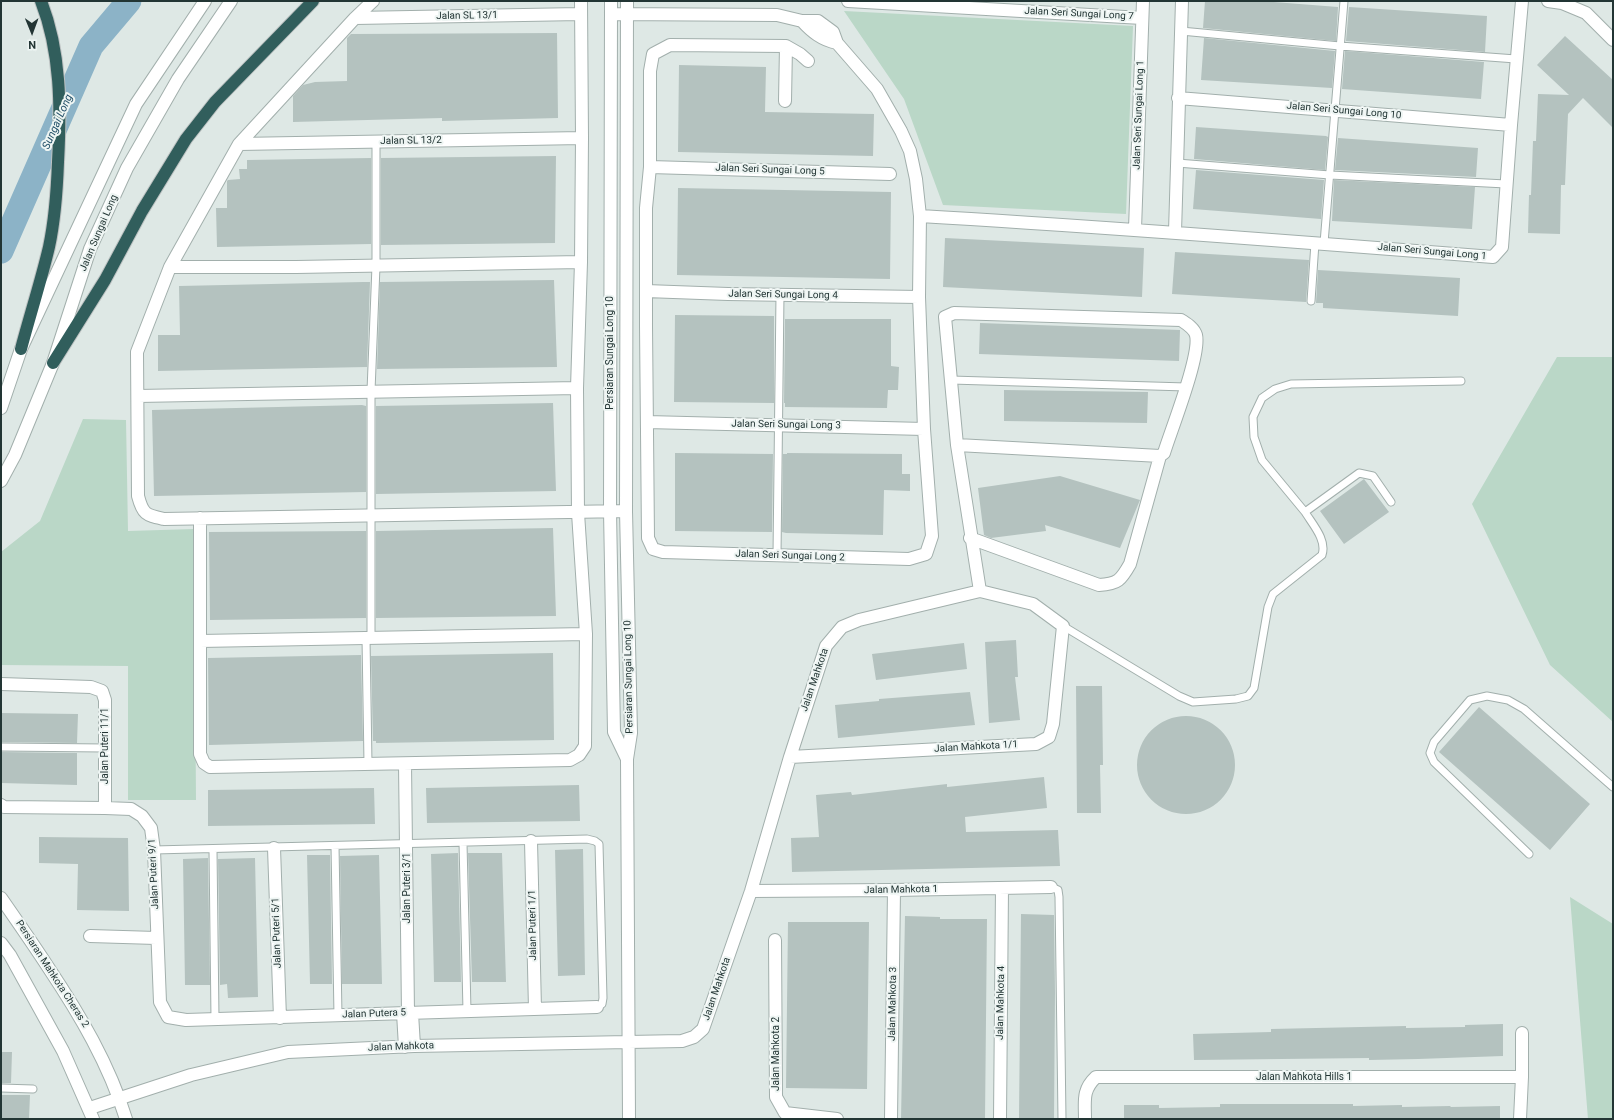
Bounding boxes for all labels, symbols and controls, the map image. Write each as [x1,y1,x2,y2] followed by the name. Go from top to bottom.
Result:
[1024,5,1134,23] street label: Jalan Seri Sungai Long 7
[436,9,498,23] street label: Jalan SL 13/1
[12,12,52,52] north arrow
[28,38,36,51] text: N
[1131,60,1147,170] street label: Jalan Seri Sungai Long 1
[40,92,76,152] water label: Sungai Long
[1286,100,1402,122] street label: Jalan Seri Sungai Long 10
[380,134,442,148] street label: Jalan SL 13/2
[715,162,825,178] street label: Jalan Seri Sungai Long 5
[77,193,121,273] street label: Jalan Sungai Long
[1377,241,1487,263] street label: Jalan Seri Sungai Long 1
[728,288,838,302] street label: Jalan Seri Sungai Long 4
[604,296,616,410] street label: Persiaran Sungai Long 10
[731,418,841,432] street label: Jalan Seri Sungai Long 3
[735,548,845,564] street label: Jalan Seri Sungai Long 2
[622,620,636,734] street label: Persiaran Sungai Long 10
[799,647,831,713] street label: Jalan Mahkota
[99,708,111,784] street label: Jalan Puteri 11/1
[934,739,1018,755] street label: Jalan Mahkota 1/1
[146,838,162,910] street label: Jalan Puteri 9/1
[401,853,413,923] street label: Jalan Puteri 3/1
[864,883,938,897] street label: Jalan Mahkota 1
[526,889,540,961] street label: Jalan Puteri 1/1
[270,897,284,969] street label: Jalan Puteri 5/1
[13,918,91,1030] street label: Persiaran Mahkota Cheras 2
[701,956,733,1022] street label: Jalan Mahkota
[994,966,1008,1040] street label: Jalan Mahkota 4
[886,967,900,1041] street label: Jalan Mahkota 3
[342,1007,406,1021] street label: Jalan Putera 5
[770,1017,782,1091] street label: Jalan Mahkota 2
[368,1040,434,1054] street label: Jalan Mahkota
[1256,1071,1352,1083] street label: Jalan Mahkota Hills 1

